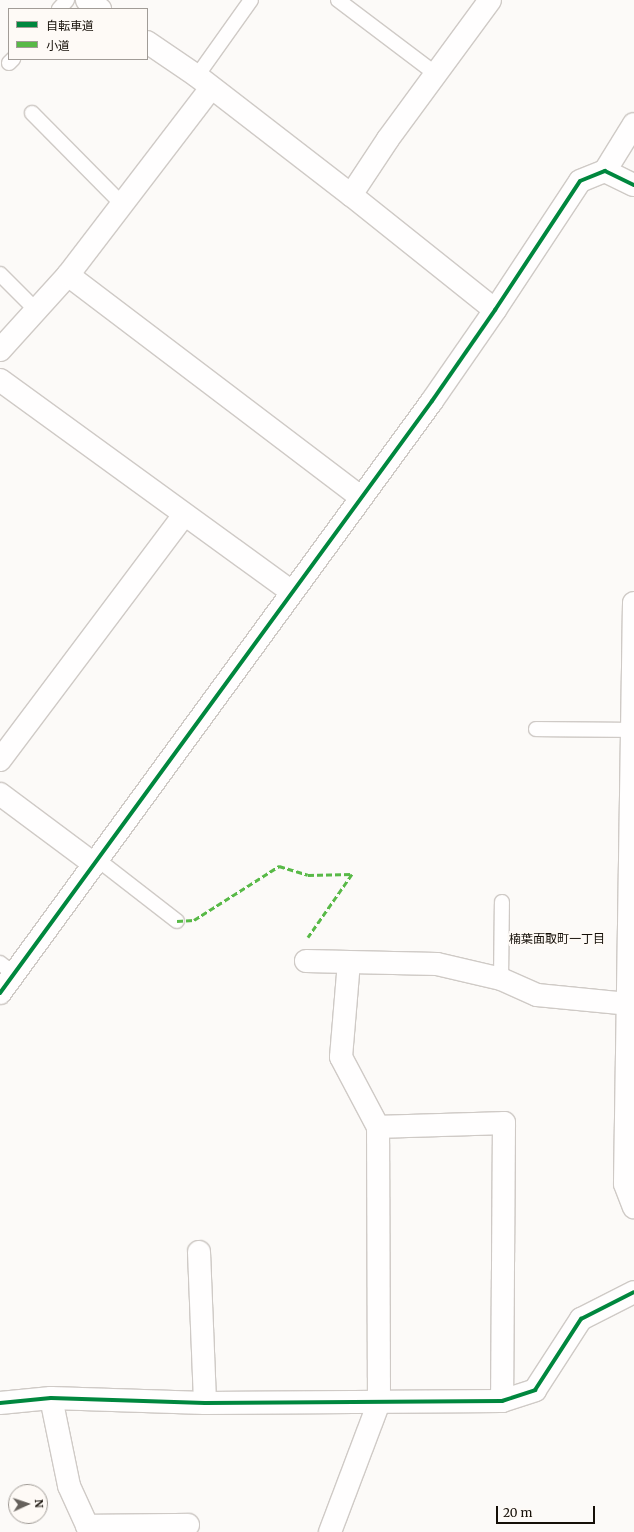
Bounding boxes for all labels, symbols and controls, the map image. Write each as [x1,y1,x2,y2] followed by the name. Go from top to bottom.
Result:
[8,8,148,60] legend
[46,18,94,33] text: 自転車道
[46,38,70,53] text: 小道
[509,932,605,946] district label: 楠葉面取町一丁目
[8,1484,48,1524] north arrow
[498,1498,597,1524] scale bar
[32,1499,46,1508] text: N
[503,1505,532,1520] text: 20 m

